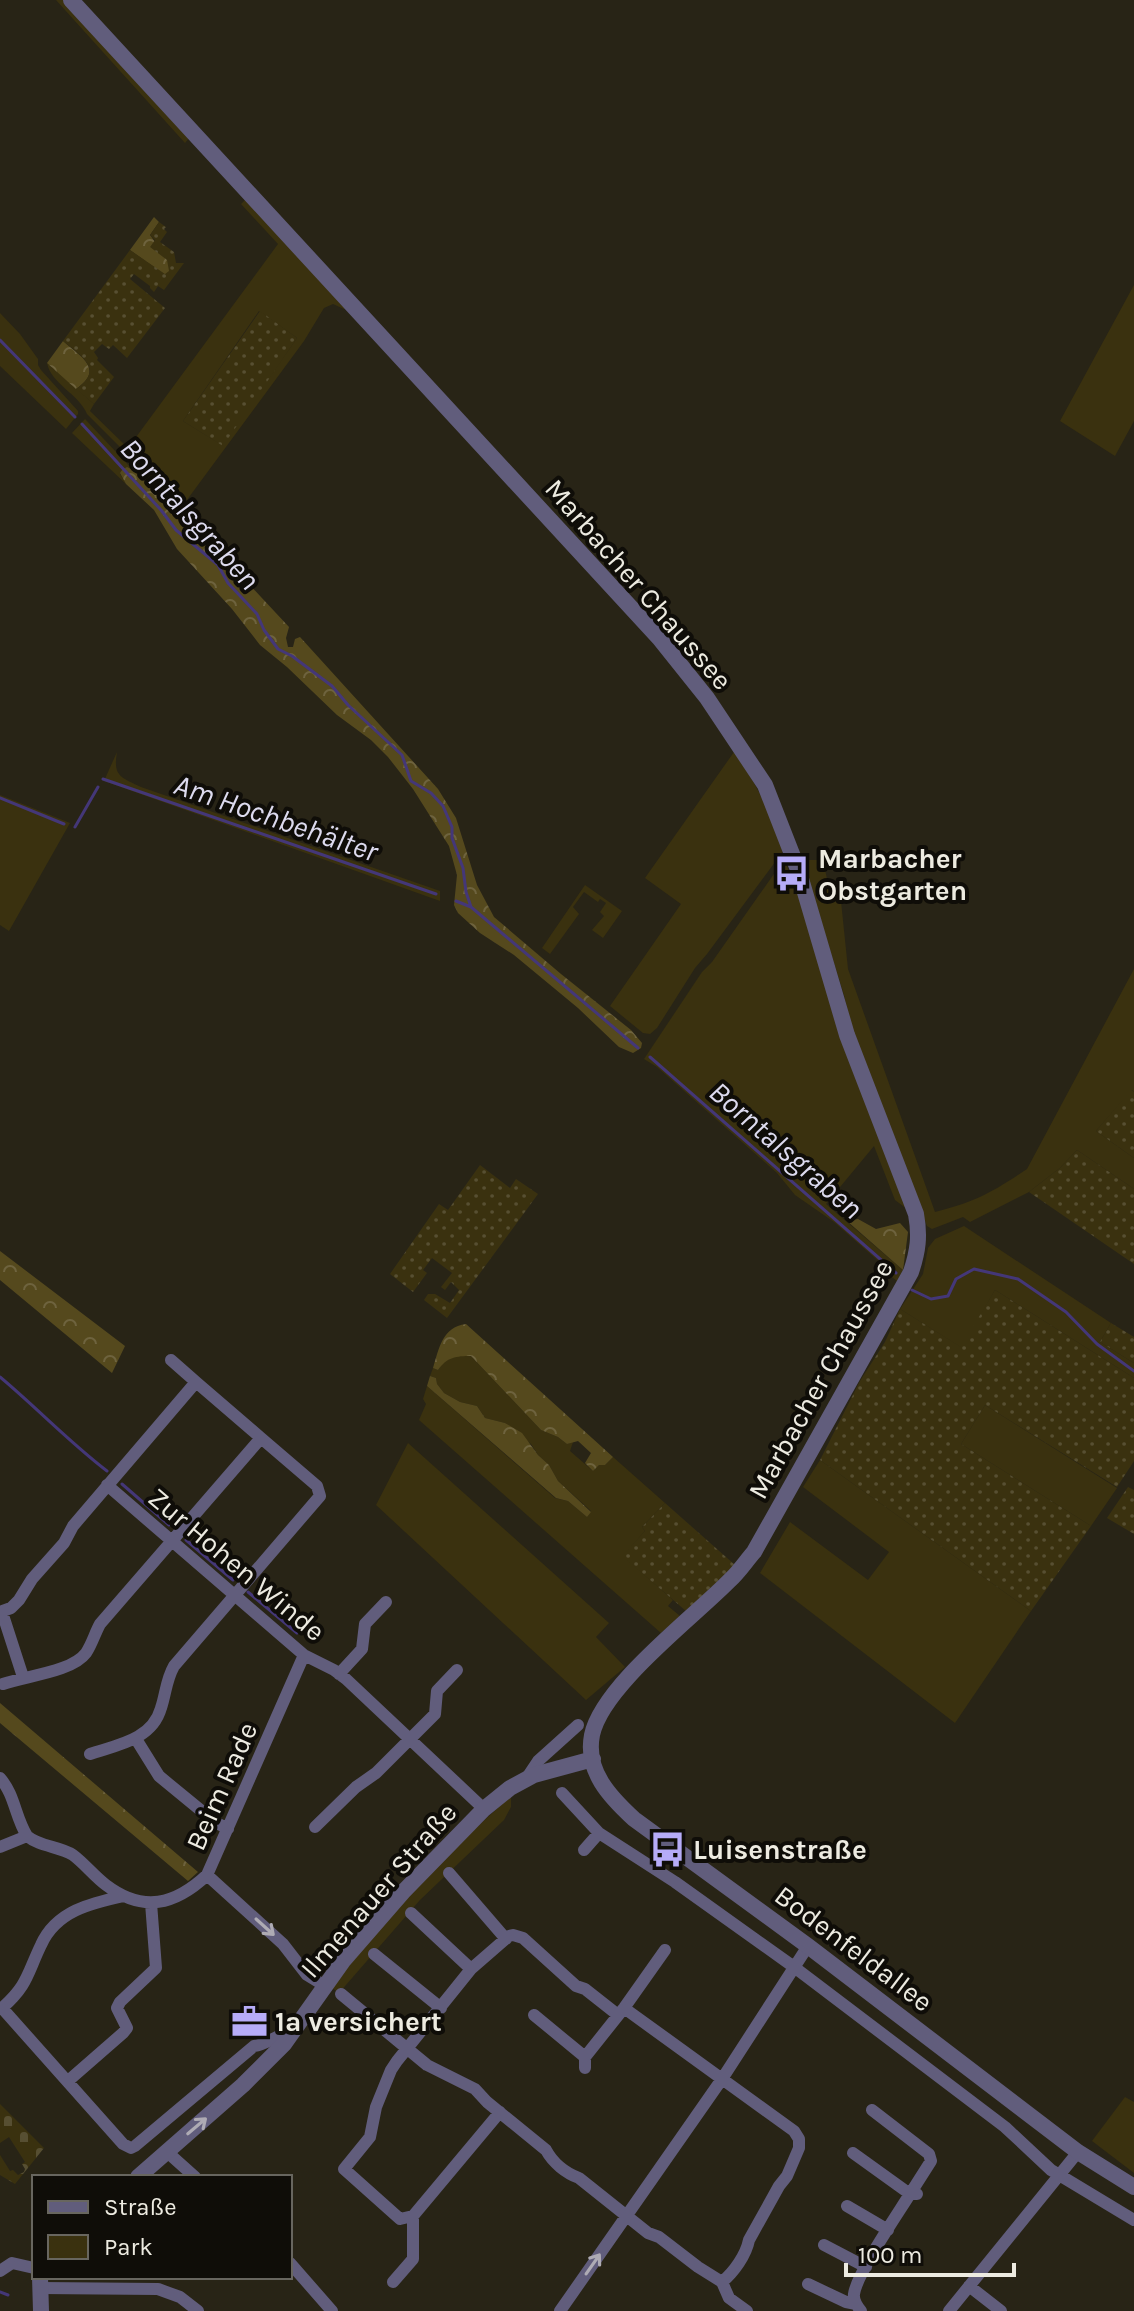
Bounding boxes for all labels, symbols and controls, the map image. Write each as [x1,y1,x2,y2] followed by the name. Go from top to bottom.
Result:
[112,431,268,597] water label: Borntalsgraben
[538,472,739,696] street label: Marbacher Chaussee
[169,766,384,870] water label: Am Hochbehälter
[818,842,967,907] place label: Marbacher Obstgarten
[773,855,811,893] bus stop icon: Marbacher Obstgarten
[702,1074,870,1226] water label: Borntalsgraben
[741,1254,900,1505] street label: Marbacher Chaussee
[142,1481,332,1648] street label: Zur Hohen Winde
[179,1717,264,1855] street label: Beim Rade
[293,1796,463,1985] street label: Ilmenauer Straße
[648,1830,686,1868] bus stop icon: Luisenstraße
[693,1833,867,1866] place label: Luisenstraße
[768,1878,939,2018] street label: Bodenfeldallee
[255,1918,275,1936] one-way arrow
[230,2002,268,2040] office icon: 1a versichert
[275,2005,442,2038] place label: 1a versichert
[186,2117,207,2135] one-way arrow
[32,2175,292,2279] legend
[104,2193,176,2221] text: Straße
[846,2227,1014,2277] scale bar
[104,2233,153,2261] text: Park
[858,2241,923,2269] text: 100 m
[585,2254,601,2276] one-way arrow

